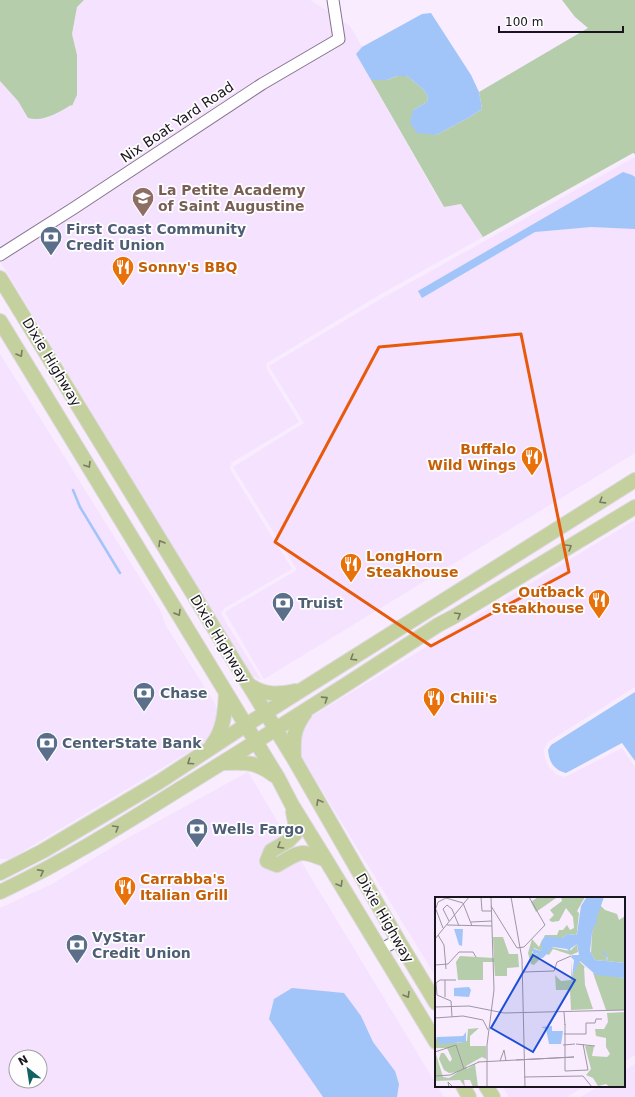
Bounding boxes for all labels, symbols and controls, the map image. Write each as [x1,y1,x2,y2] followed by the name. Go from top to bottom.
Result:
[499,8,623,34] scale bar
[505,15,543,29] text: 100 m
[117,78,237,166] street label: Nix Boat Yard Road
[158,182,305,214] place label: La Petite Academy of Saint Augustine
[130,185,156,218] school or university icon: La Petite Academy of Saint Augustine
[66,221,246,253] place label: First Coast Community Credit Union
[38,224,64,257] bank icon: First Coast Community Credit Union
[110,254,136,287] restaurant icon: Sonny's BBQ
[138,259,238,275] place label: Sonny's BBQ
[19,315,85,409] street label: Dixie Highway
[16,350,23,357] one-way arrow
[428,441,516,473] place label: Buffalo Wild Wings
[519,444,545,477] restaurant icon: Buffalo Wild Wings
[83,461,91,468] one-way arrow
[599,496,606,504] one-way arrow
[159,540,166,547] one-way arrow
[565,544,572,552] one-way arrow
[366,548,458,580] place label: LongHorn Steakhouse
[338,551,364,584] restaurant icon: LongHorn Steakhouse
[492,584,585,616] place label: Outback Steakhouse
[586,587,612,620] restaurant icon: Outback Steakhouse
[270,590,296,623] bank icon: Truist
[187,592,253,686] street label: Dixie Highway
[298,595,343,611] place label: Truist
[173,609,181,616] one-way arrow
[454,612,461,619] one-way arrow
[350,654,357,661] one-way arrow
[131,680,157,713] bank icon: Chase
[160,685,208,701] place label: Chase
[421,685,447,718] restaurant icon: Chili's
[450,690,497,706] place label: Chili's
[320,697,327,704] one-way arrow
[34,730,60,763] bank icon: CenterState Bank
[62,735,202,751] place label: CenterState Bank
[187,757,194,765] one-way arrow
[316,799,323,806] one-way arrow
[184,816,210,849] bank icon: Wells Fargo
[212,821,304,837] place label: Wells Fargo
[112,826,119,833] one-way arrow
[277,842,284,849] one-way arrow
[37,869,44,876] one-way arrow
[140,871,228,903] place label: Carrabba's Italian Grill
[353,871,417,965] street label: Dixie Highway
[112,874,138,907] restaurant icon: Carrabba's Italian Grill
[336,879,343,887] one-way arrow
[435,897,625,1087] inset map
[92,929,191,961] place label: VyStar Credit Union
[64,932,90,965] bank icon: VyStar Credit Union
[403,991,410,998] one-way arrow
[8,1049,48,1089] north arrow
[16,1053,30,1069] text: N

